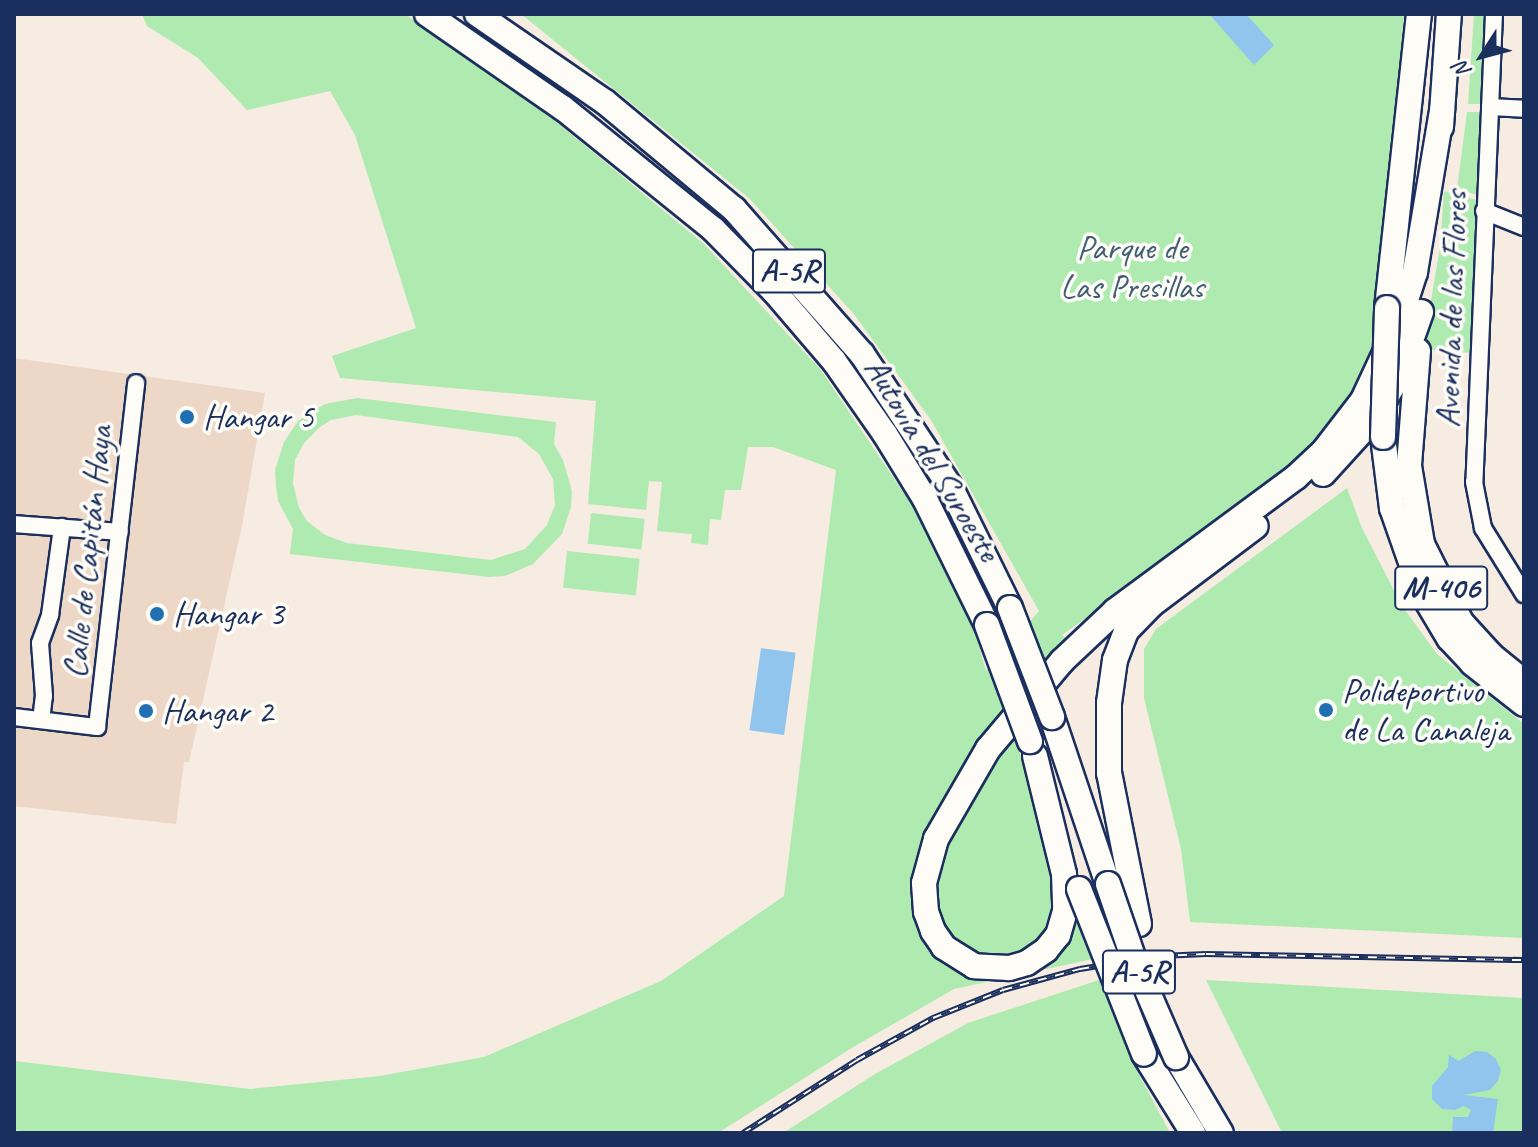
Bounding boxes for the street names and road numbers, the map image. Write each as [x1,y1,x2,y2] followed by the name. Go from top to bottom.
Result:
[1426,189,1476,429] street label: Avenida de las Flores
[751,243,827,299] road number: A-5R
[856,350,1010,568] street label: Autovía del Suroeste
[54,424,120,680] street label: Calle de Capitán Haya
[1393,560,1489,616] road number: M-406
[1101,944,1177,1000] road number: A-5R

